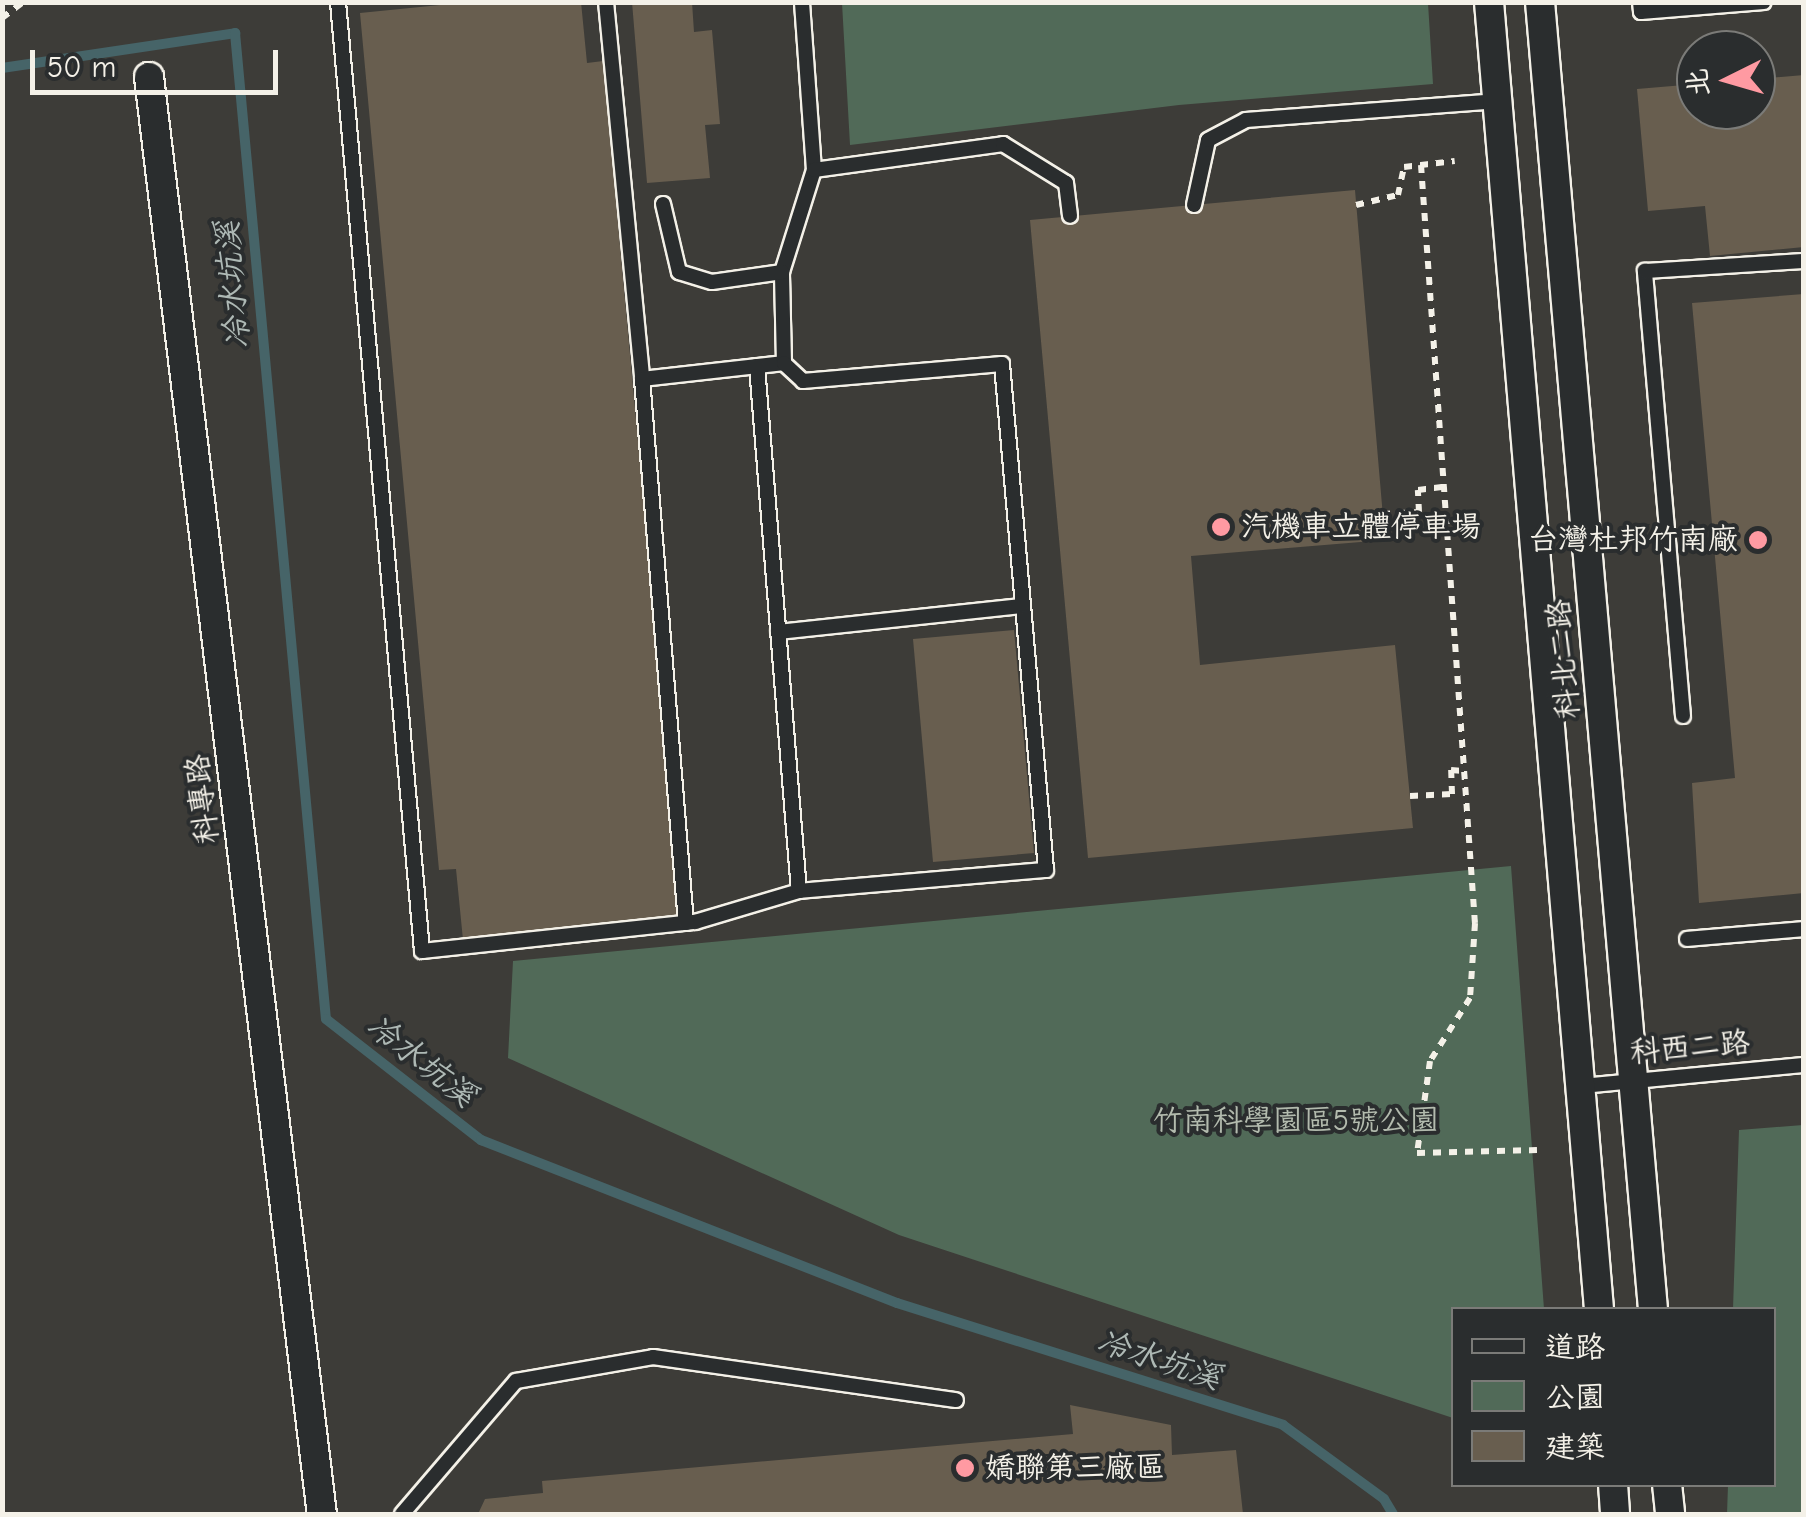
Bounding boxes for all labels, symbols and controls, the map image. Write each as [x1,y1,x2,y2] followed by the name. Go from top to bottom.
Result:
[35,30,282,92] scale bar
[1676,30,1776,130] north arrow
[47,50,116,85] text: 50 m
[1681,67,1715,98] text: 北
[208,220,258,350] water label: 冷水坑溪
[1241,509,1481,545] place label: 汽機車立體停車場
[1210,516,1232,538] marker: 汽機車立體停車場
[1528,522,1738,558] place label: 台灣杜邦竹南廠
[1747,529,1769,551] marker: 台灣杜邦竹南廠
[1541,598,1587,720] street label: 科北二路
[180,752,226,846] street label: 科專路
[359,1006,483,1116] water label: 冷水坑溪
[1629,1025,1751,1071] street label: 科西二路
[1153,1103,1439,1139] park label: 竹南科學園區5號公園
[1451,1307,1776,1487] legend
[1092,1322,1226,1398] water label: 冷水坑溪
[1545,1330,1605,1365] text: 道路
[1545,1380,1605,1415] text: 公園
[1545,1430,1605,1465] text: 建築
[985,1450,1165,1486] place label: 嬌聯第三廠區
[954,1457,976,1479] marker: 嬌聯第三廠區

